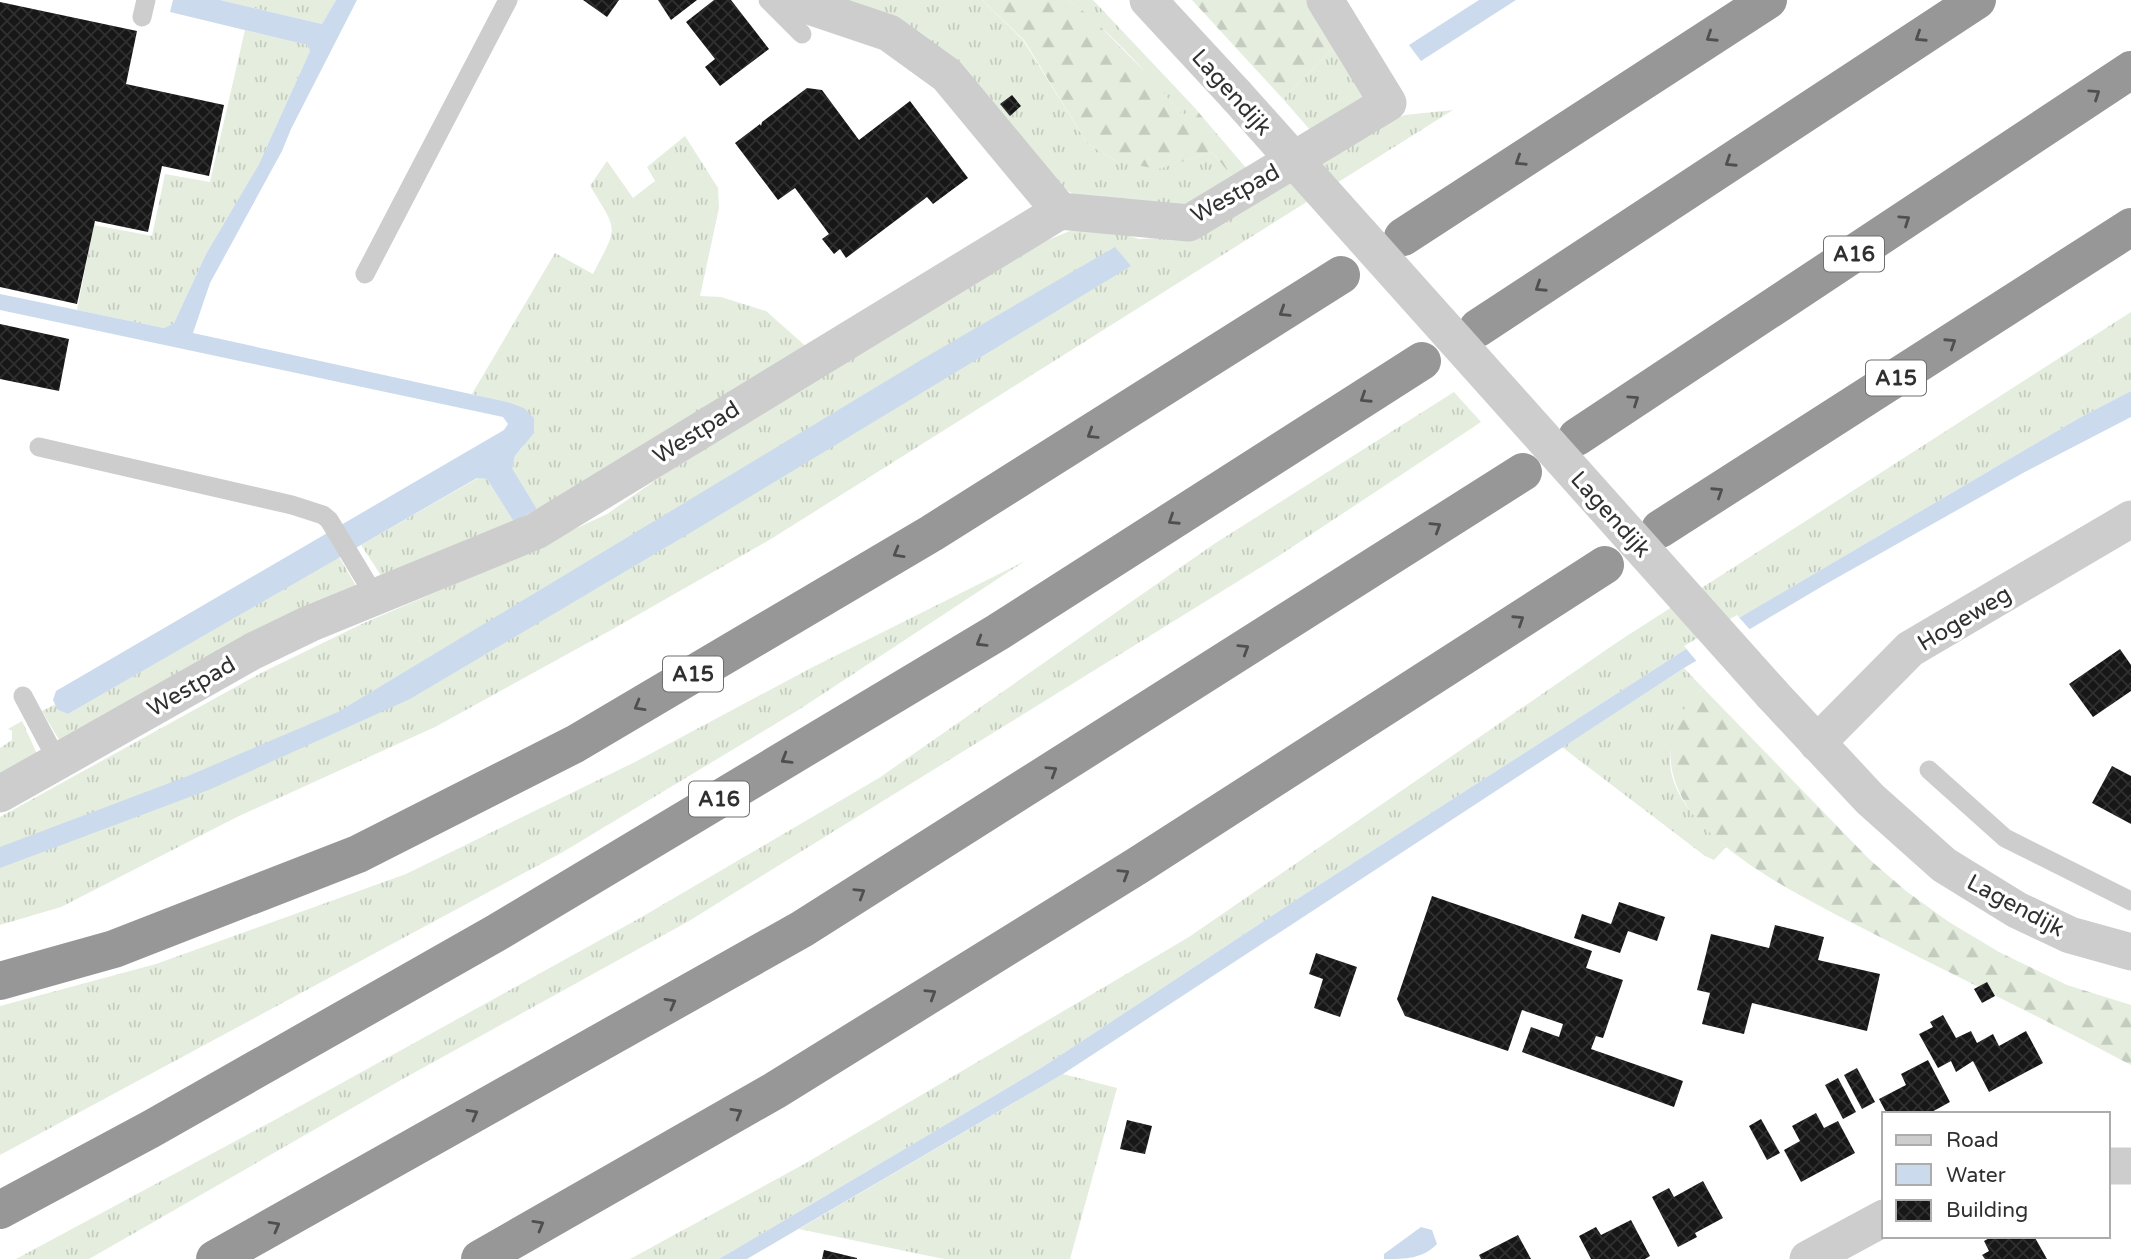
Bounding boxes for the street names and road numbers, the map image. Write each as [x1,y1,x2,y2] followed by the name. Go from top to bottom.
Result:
[1185,44,1277,142] street label: Lagendijk
[1186,158,1285,230] street label: Westpad
[1824,236,1884,272] road number: A16
[1866,360,1926,396] road number: A15
[648,395,745,470] street label: Westpad
[1564,466,1656,564] street label: Lagendijk
[1913,580,2016,658] street label: Hogeweg
[143,651,240,723] street label: Westpad
[663,656,723,692] road number: A15
[689,782,749,816] road number: A16
[1962,869,2069,943] street label: Lagendijk

